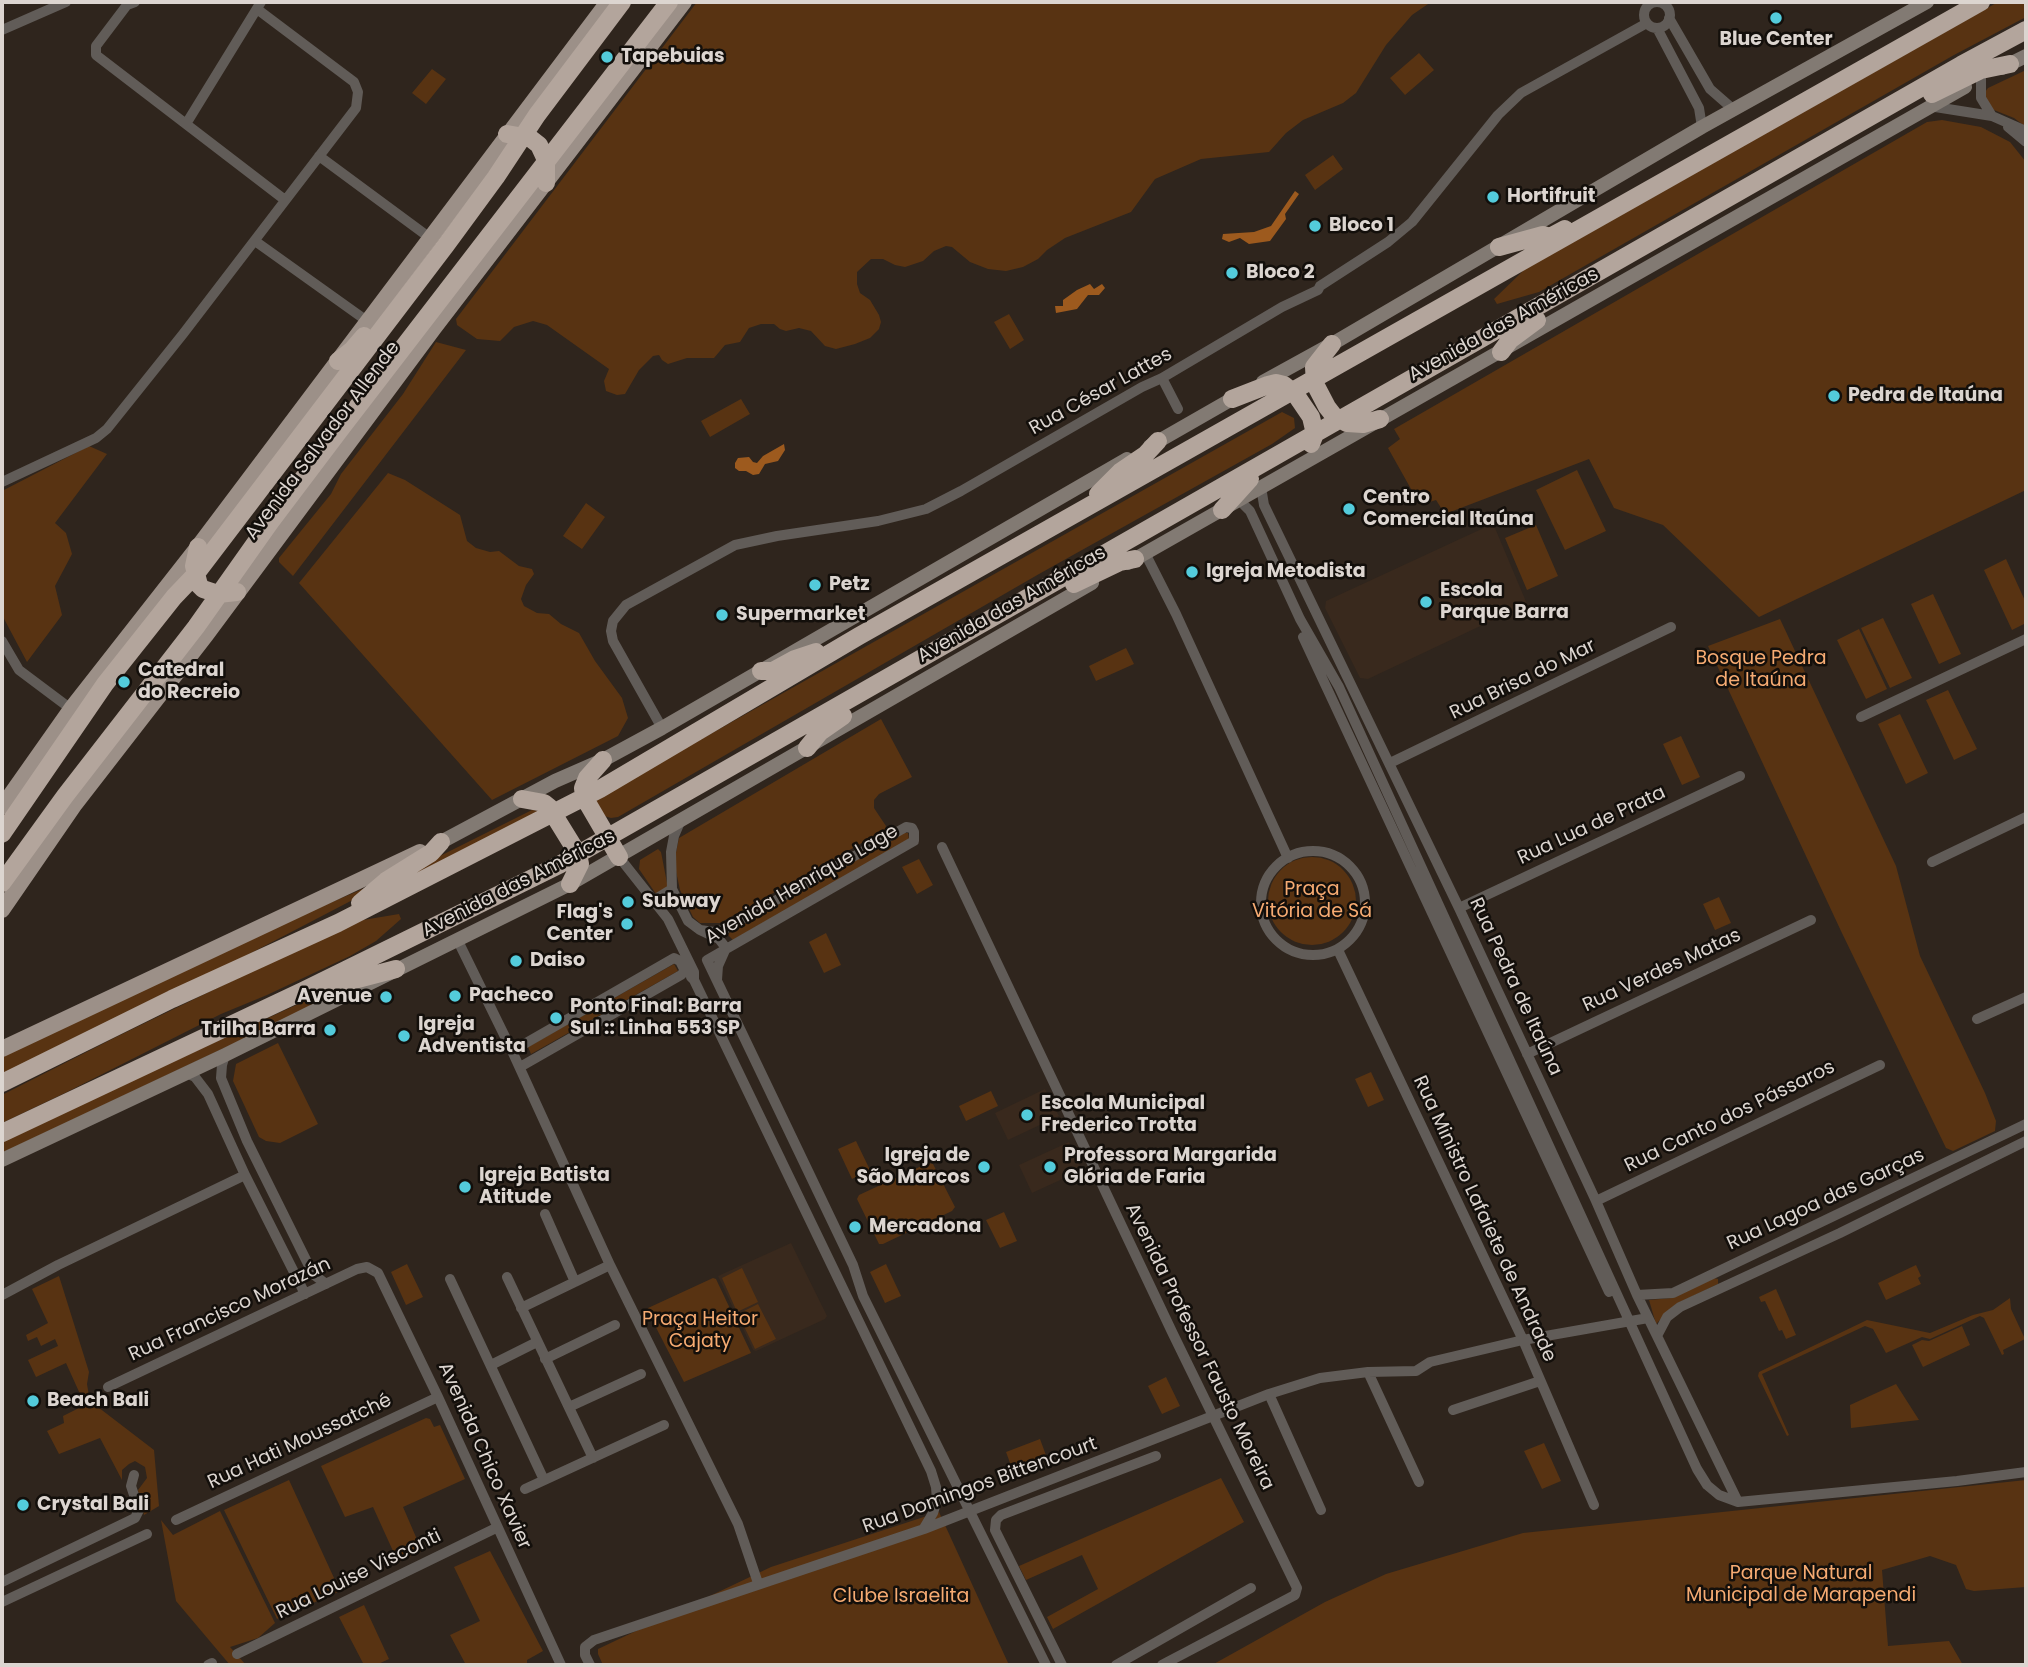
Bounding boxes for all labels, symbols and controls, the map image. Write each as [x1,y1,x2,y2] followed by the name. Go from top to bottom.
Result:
[1768,10,1784,26] marker: Blue Center
[1719,29,1833,51] place label: Blue Center
[621,46,725,68] place label: Tapebuias
[599,49,615,65] marker: Tapebuias
[1507,186,1596,208] place label: Hortifruit
[1485,189,1501,205] marker: Hortifruit
[1329,215,1394,237] place label: Bloco 1
[1307,218,1323,234] marker: Bloco 1
[1246,262,1315,284] place label: Bloco 2
[1405,263,1603,387] street label: Avenida das Américas
[1224,265,1240,281] marker: Bloco 2
[241,337,405,545] street label: Avenida Salvador Allende
[1026,343,1176,441] street label: Rua César Lattes
[1848,385,2003,407] place label: Pedra de Itaúna
[1826,388,1842,404] marker: Pedra de Itaúna
[1363,487,1534,531] place label: Centro Comercial Itaúna
[1341,501,1357,517] marker: Centro Comercial Itaúna
[914,542,1110,668] street label: Avenida das Américas
[1206,561,1366,583] place label: Igreja Metodista
[1184,564,1200,580] marker: Igreja Metodista
[829,574,870,596] place label: Petz
[807,577,823,593] marker: Petz
[1440,580,1569,624] place label: Escola Parque Barra
[1418,594,1434,610] marker: Escola Parque Barra
[736,604,866,626] place label: Supermarket
[714,607,730,623] marker: Supermarket
[1446,635,1600,725] street label: Rua Brisa do Mar
[1695,648,1827,692] park label: Bosque Pedra de Itaúna
[138,660,240,704] place label: Catedral do Recreio
[116,674,132,690] marker: Catedral do Recreio
[1515,782,1669,870] street label: Rua Lua de Prata
[701,820,903,950] street label: Avenida Henrique Lage
[419,825,619,943] street label: Avenida das Américas
[1252,879,1372,923] park label: Praça Vitória de Sá
[642,891,721,913] place label: Subway
[620,894,636,910] marker: Subway
[1464,894,1566,1080] street label: Rua Pedra de Itaúna
[546,902,613,946] place label: Flag's Center
[619,916,635,932] marker: Flag's Center
[1579,924,1745,1018] street label: Rua Verdes Matas
[530,950,585,972] place label: Daiso
[508,953,524,969] marker: Daiso
[469,985,553,1007] place label: Pacheco
[297,986,372,1008] place label: Avenue
[447,988,463,1004] marker: Pacheco
[378,989,394,1005] marker: Avenue
[570,996,742,1040] place label: Ponto Final: Barra Sul :: Linha 553 SP
[548,1010,564,1026] marker: Ponto Final: Barra Sul :: Linha 553 SP
[418,1014,526,1058] place label: Igreja Adventista
[201,1019,316,1041] place label: Trilha Barra
[322,1022,338,1038] marker: Trilha Barra
[396,1028,412,1044] marker: Igreja Adventista
[1621,1056,1839,1178] street label: Rua Canto dos Pássaros
[1408,1072,1560,1366] street label: Rua Ministro Lafaiete de Andrade
[1041,1093,1205,1137] place label: Escola Municipal Frederico Trotta
[1019,1107,1035,1123] marker: Escola Municipal Frederico Trotta
[1724,1144,1928,1256] street label: Rua Lagoa das Garças
[857,1145,970,1189] place label: Igreja de São Marcos
[1064,1145,1277,1189] place label: Professora Margarida Glória de Faria
[976,1159,992,1175] marker: Igreja de São Marcos
[1042,1159,1058,1175] marker: Professora Margarida Glória de Faria
[479,1165,610,1209] place label: Igreja Batista Atitude
[457,1179,473,1195] marker: Igreja Batista Atitude
[1120,1200,1278,1494] street label: Avenida Professor Fausto Moreira
[869,1216,981,1238] place label: Mercadona
[847,1219,863,1235] marker: Mercadona
[125,1253,335,1367] street label: Rua Francisco Morazán
[642,1309,758,1353] park label: Praça Heitor Cajaty
[433,1359,535,1553] street label: Avenida Chico Xavier
[205,1389,395,1495] street label: Rua Hati Moussatché
[47,1390,149,1412] place label: Beach Bali
[25,1393,41,1409] marker: Beach Bali
[860,1433,1100,1539] street label: Rua Domingos Bittencourt
[37,1494,149,1516] place label: Crystal Bali
[15,1497,31,1513] marker: Crystal Bali
[273,1525,445,1625] street label: Rua Louise Visconti
[1686,1563,1916,1607] park label: Parque Natural Municipal de Marapendi
[833,1586,969,1608] park label: Clube Israelita

